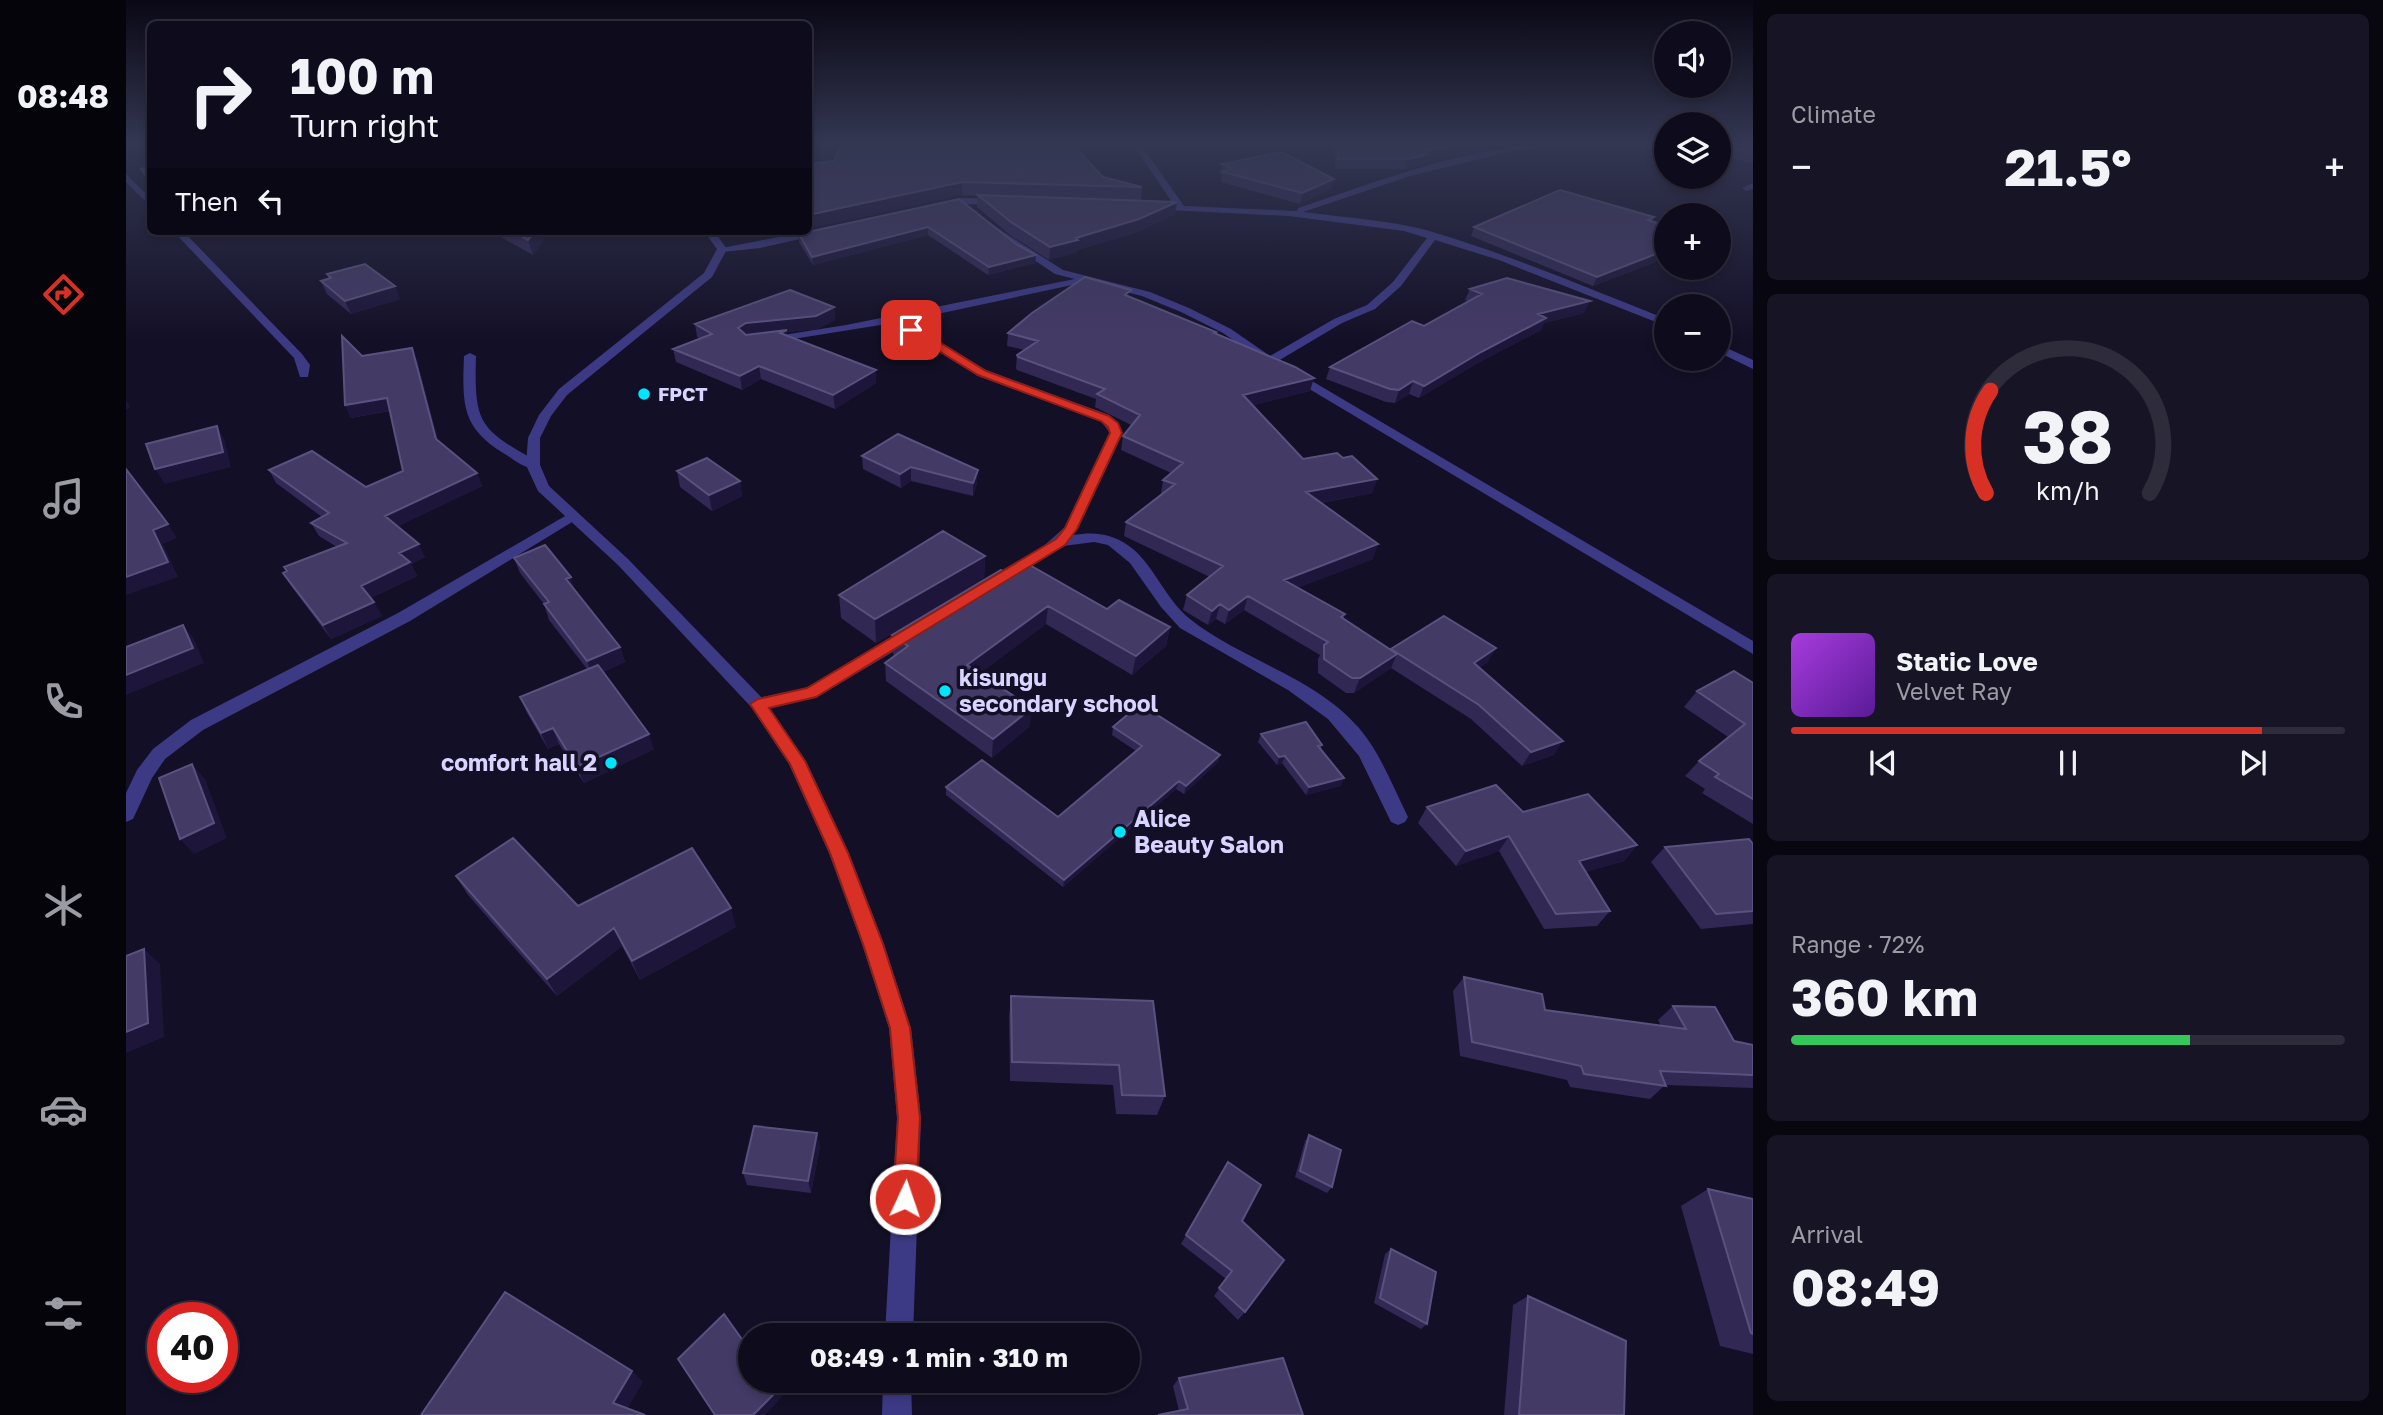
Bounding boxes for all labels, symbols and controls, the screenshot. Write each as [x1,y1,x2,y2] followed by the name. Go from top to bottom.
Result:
[1654,21,1731,371] map controls
[1654,21,1731,98] button: sound
[290,46,434,105] text: 100 m
[175,49,266,140] icon: right
[17,77,109,115] text: 08:48
[1791,100,1876,128] text: Climate
[290,106,439,144] text: Turn right
[1654,112,1731,189] button: layers
[2004,135,2132,197] text: 21.5°
[1791,144,1812,189] text: −
[2324,144,2345,189] text: +
[252,182,290,220] icon: left
[175,186,238,217] text: Then
[1654,203,1731,280] button: +
[39,270,88,319] icon: directions
[1654,294,1731,371] button: −
[881,300,941,360] pin
[892,311,930,349] icon: arrive
[658,382,708,405] place label: FPCT
[636,386,652,402] marker: FPCT
[2023,393,2114,480] text: 38
[39,474,88,523] icon: music
[2036,475,2100,506] text: km/h
[1896,646,2038,677] text: Static Love
[959,663,1159,717] place label: kisungu secondary school
[39,677,88,726] icon: phone
[1896,677,2012,705] text: Velvet Ray
[937,683,953,699] marker: kisungu secondary school
[1864,744,1902,782] icon: previous
[2049,744,2087,782] icon: pause
[2234,744,2272,782] icon: next
[441,748,597,776] place label: comfort hall 2
[603,755,619,771] marker: comfort hall 2
[1134,804,1284,858] place label: Alice Beauty Salon
[1112,824,1128,840] marker: Alice Beauty Salon
[39,881,88,930] icon: climate
[1791,930,1924,958] text: Range · 72%
[1791,965,1978,1027] text: 360 km
[39,1085,88,1134] icon: car
[868,1162,942,1236] position arrow
[1791,1220,1863,1248] text: Arrival
[1791,1255,1940,1317] text: 08:49
[39,1289,88,1338] icon: filters
[147,1302,238,1393] speed limit sign: 40
[810,1342,1068,1373] text: 08:49 · 1 min · 310 m

